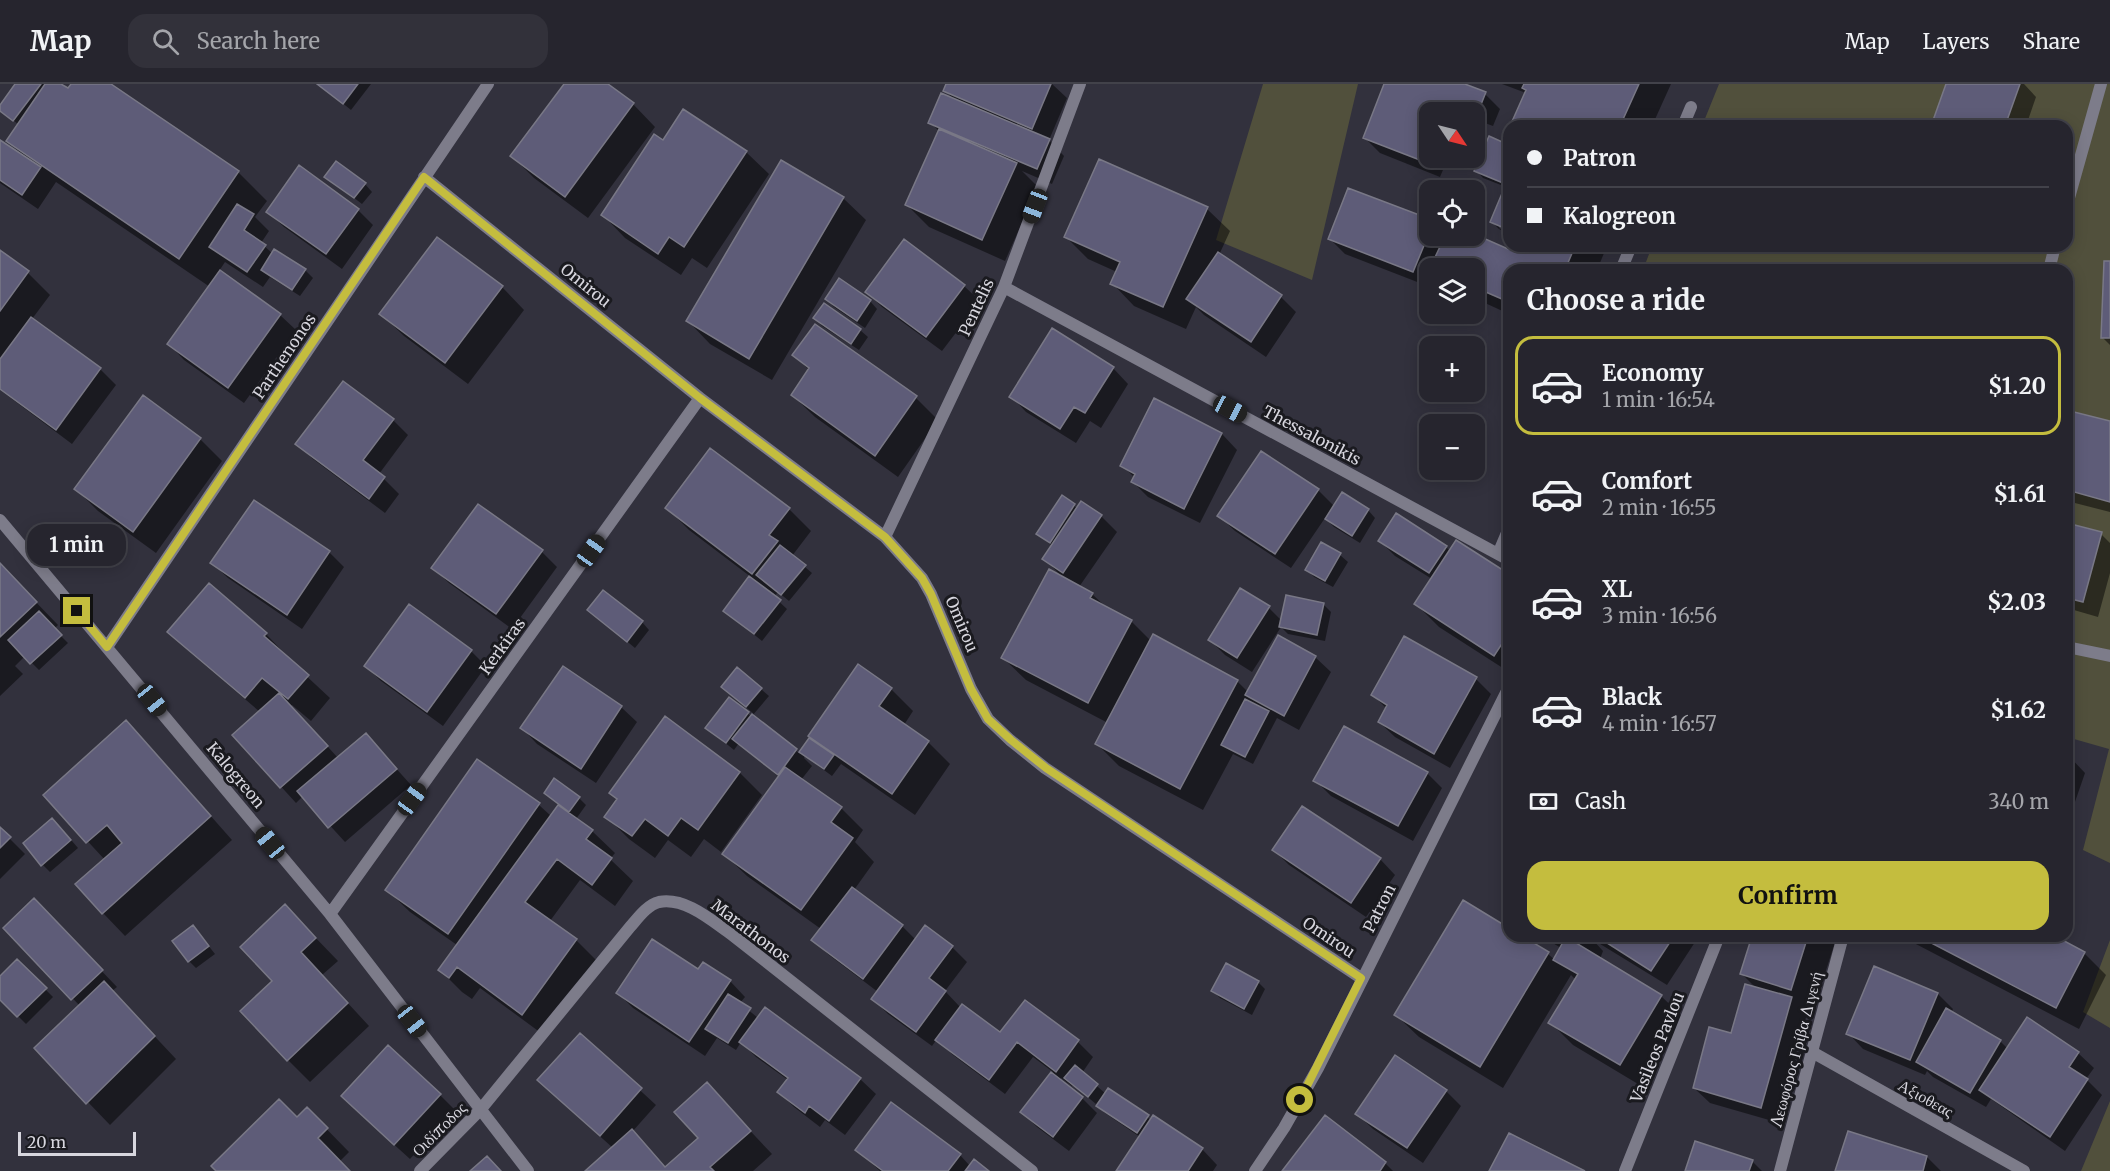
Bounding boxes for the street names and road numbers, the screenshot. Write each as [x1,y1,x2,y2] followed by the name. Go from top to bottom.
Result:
[557,259,615,311] street label: Omirou
[954,275,998,339] street label: Pentelis
[248,309,320,402] street label: Parthenonos
[1260,401,1365,469] street label: Thessalonikis
[941,593,983,655] street label: Omirou
[475,614,529,678] street label: Kerkiras
[203,738,270,812] street label: Kalogreon
[1358,880,1400,935] street label: Patron
[708,895,795,967] street label: Marathonos
[1299,912,1359,962] street label: Omirou
[1765,969,1826,1130] street label: Λεωφόρος Γρίβα Διγενή
[1625,989,1688,1106] street label: Vasileos Pavlou
[1895,1075,1958,1122] street label: Αξιοθεας
[408,1097,471,1160] street label: Οιδίποδος

